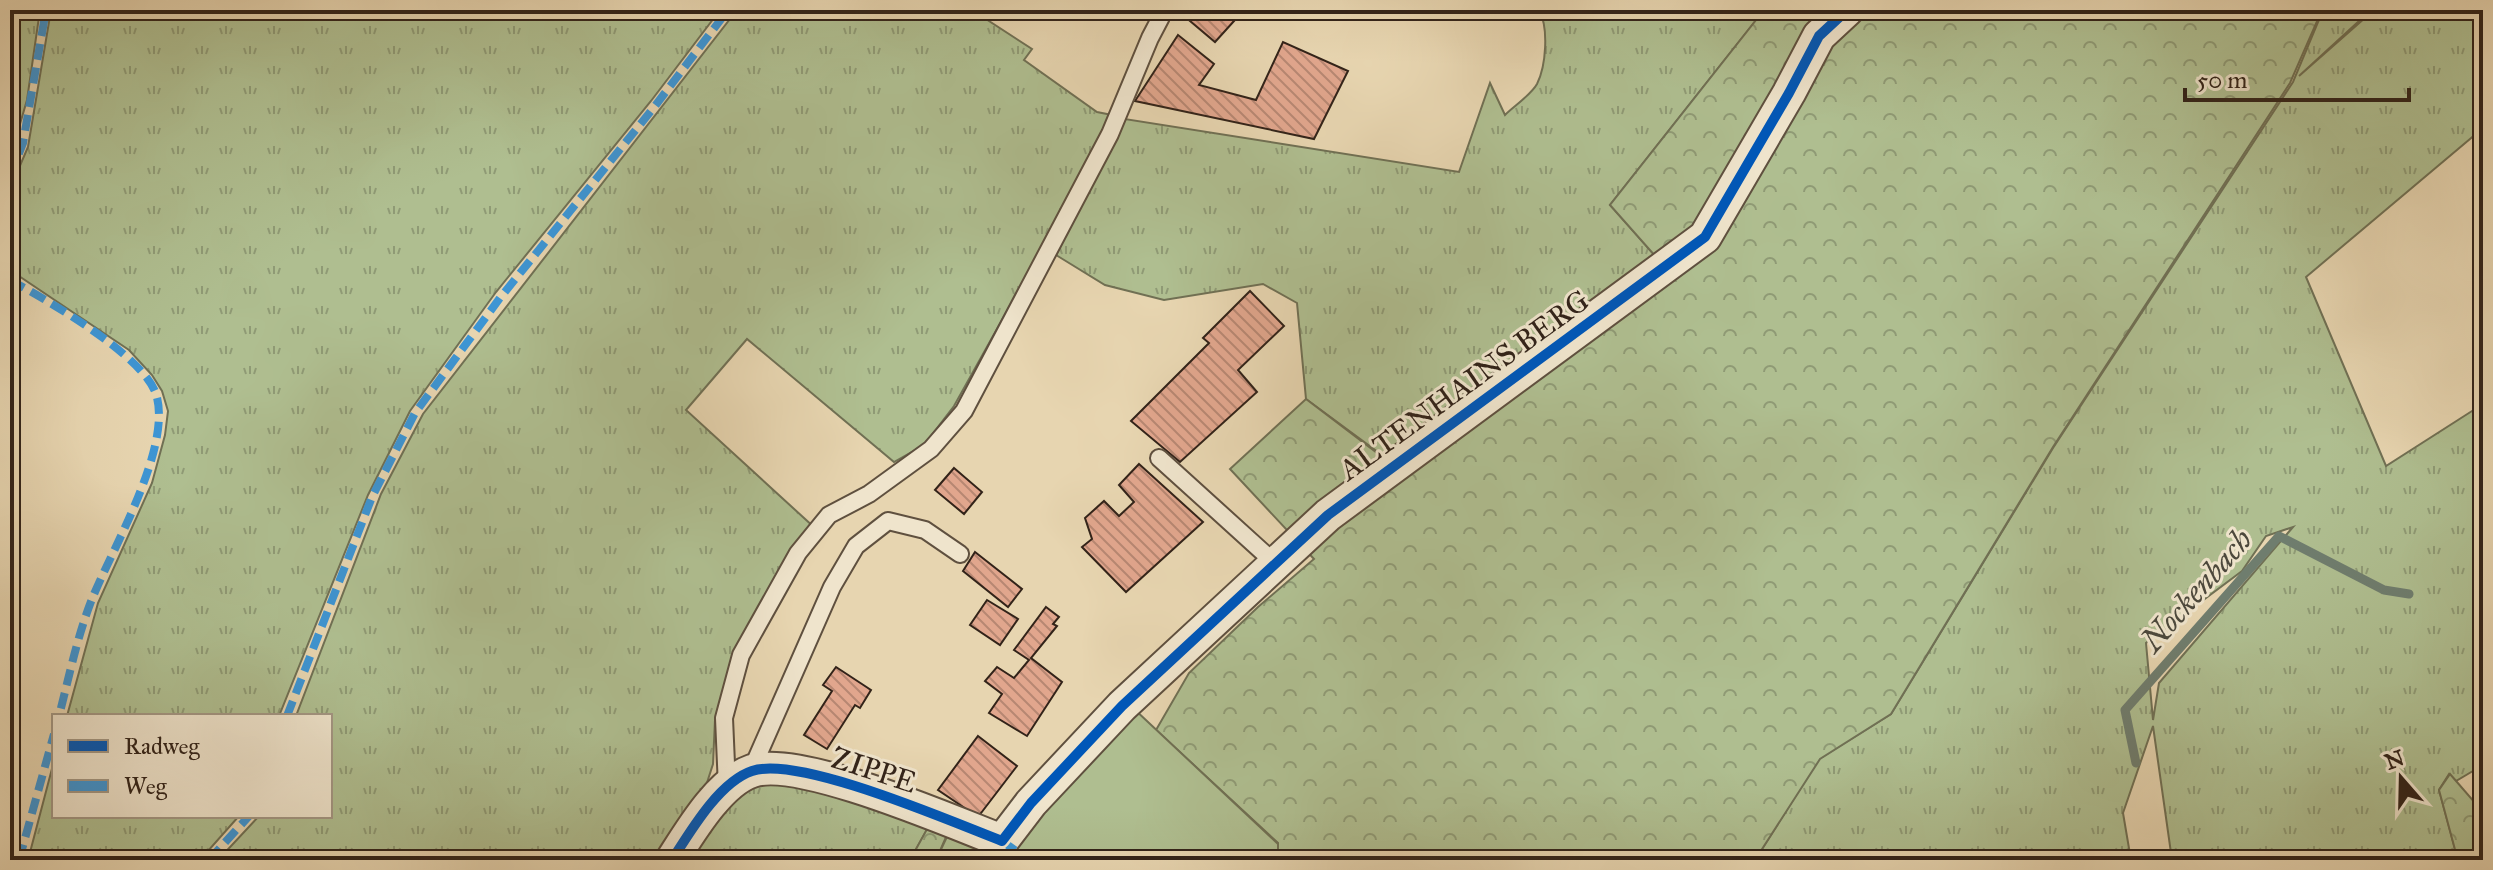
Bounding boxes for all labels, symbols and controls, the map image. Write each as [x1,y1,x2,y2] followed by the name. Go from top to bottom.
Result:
[2185,52,2409,102] scale bar
[2197,65,2247,95] text: 50 m
[1330,282,1596,489] street label: ALTENHAINS BERG
[2131,521,2260,661] water label: Nockenbach
[52,714,332,818] legend
[124,731,200,761] text: Radweg
[2361,738,2441,818] north arrow
[827,739,921,801] street label: ZIPPE
[2381,744,2408,776] text: N
[124,771,168,801] text: Weg

